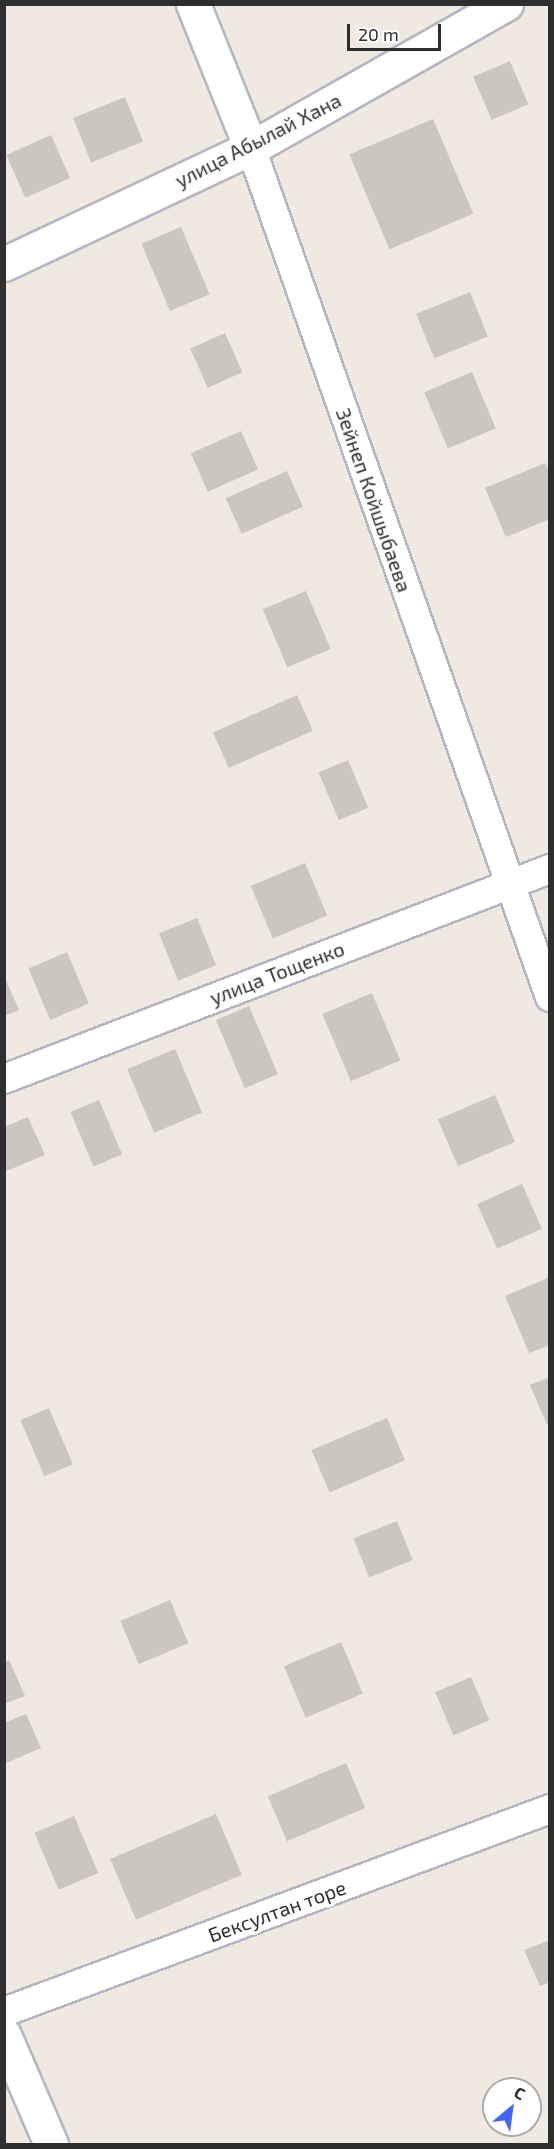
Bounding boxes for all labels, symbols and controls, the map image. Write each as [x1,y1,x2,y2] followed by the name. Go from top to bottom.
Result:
[350,12,444,50] scale bar
[358,23,399,45] text: 20 m
[171,88,345,192] street label: улица Абылай Хана
[331,405,417,595] street label: Зейнеп Койшыбаева
[206,936,348,1010] street label: улица Тощенко
[205,1875,349,1947] street label: Бексултан торе
[482,2077,542,2137] north arrow
[511,2082,529,2103] text: С

